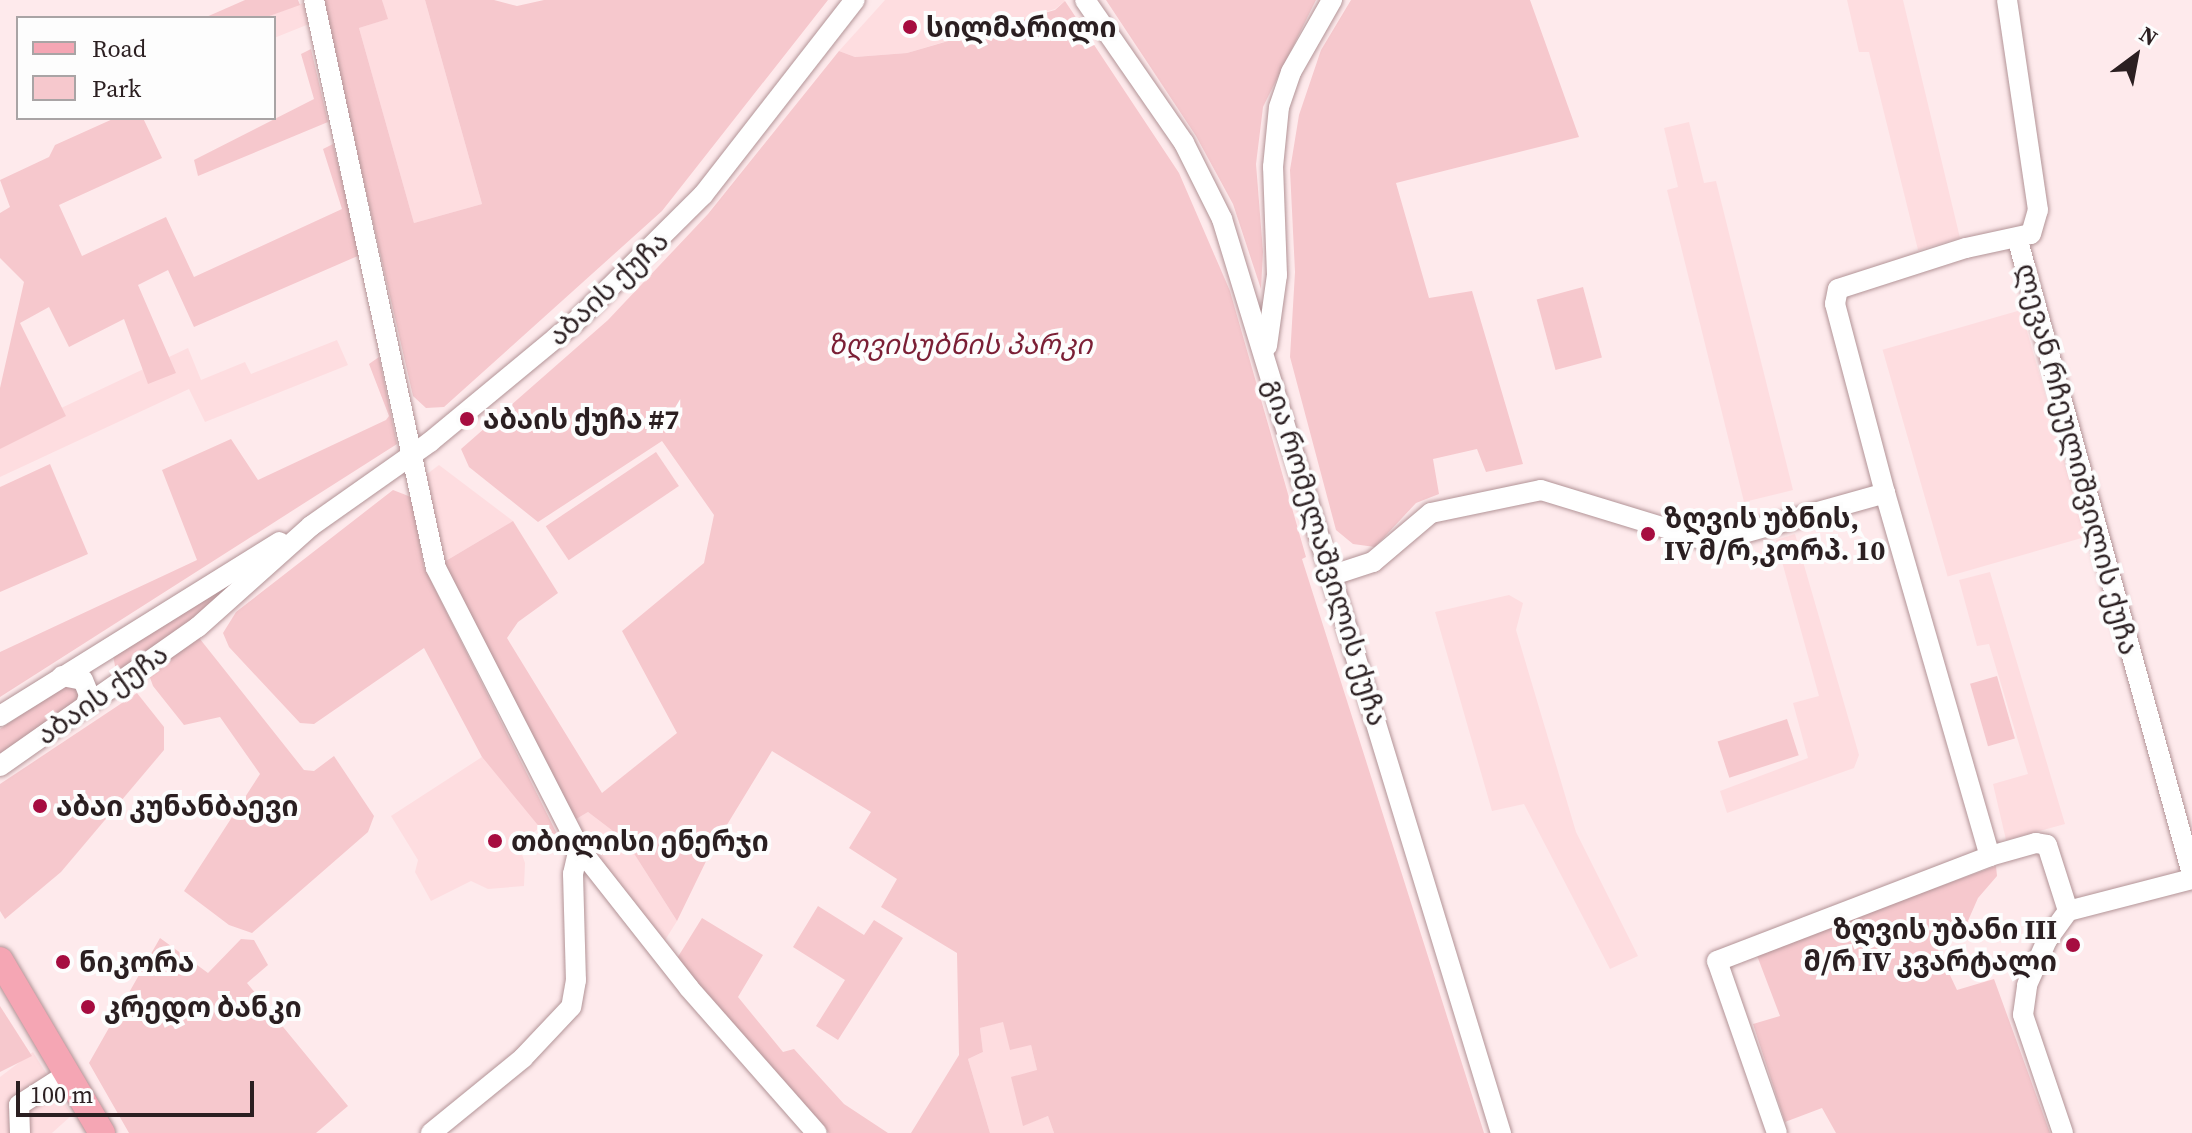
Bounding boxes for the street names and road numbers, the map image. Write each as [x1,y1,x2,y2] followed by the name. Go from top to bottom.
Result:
[541,224,675,352] street label: აბაის ქუჩა
[2009,259,2147,659] street label: ლევან რჩეულიშვილის ქუჩა
[1257,374,1395,730] street label: გია რომელაშვილის ქუჩა
[30,636,174,752] street label: აბაის ქუჩა

